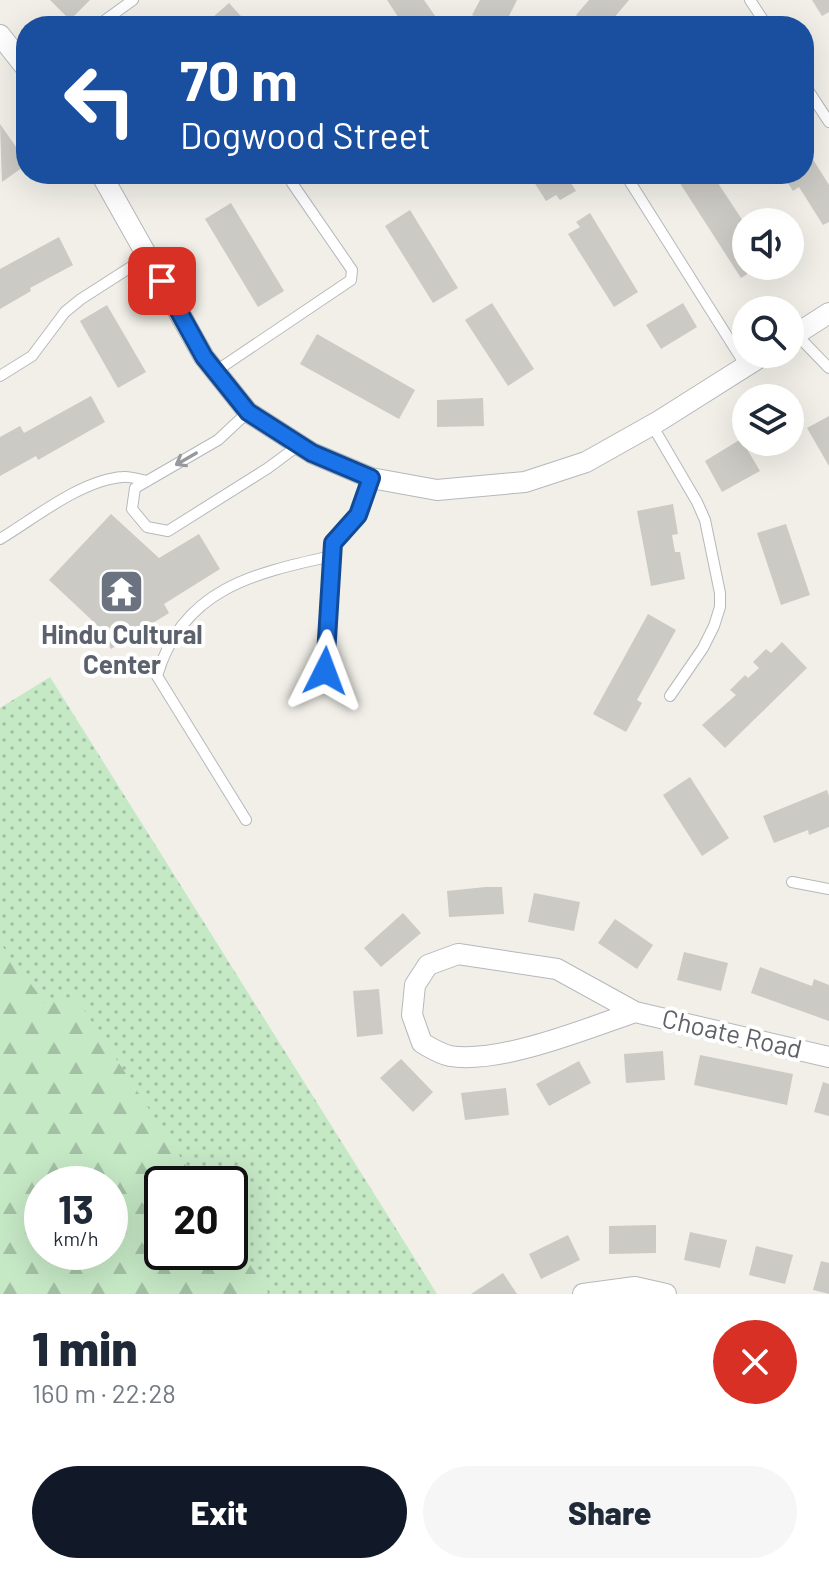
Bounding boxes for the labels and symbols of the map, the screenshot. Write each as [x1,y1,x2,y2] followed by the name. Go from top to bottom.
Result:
[128,247,196,315] pin
[175,451,198,467] one-way arrow
[98,568,146,616] temple icon: Hindu Cultural Center
[41,618,203,679] place label: Hindu Cultural Center
[283,629,367,713] position arrow
[659,1001,805,1064] street label: Choate Road
[144,1166,248,1270] speed limit sign: 20

